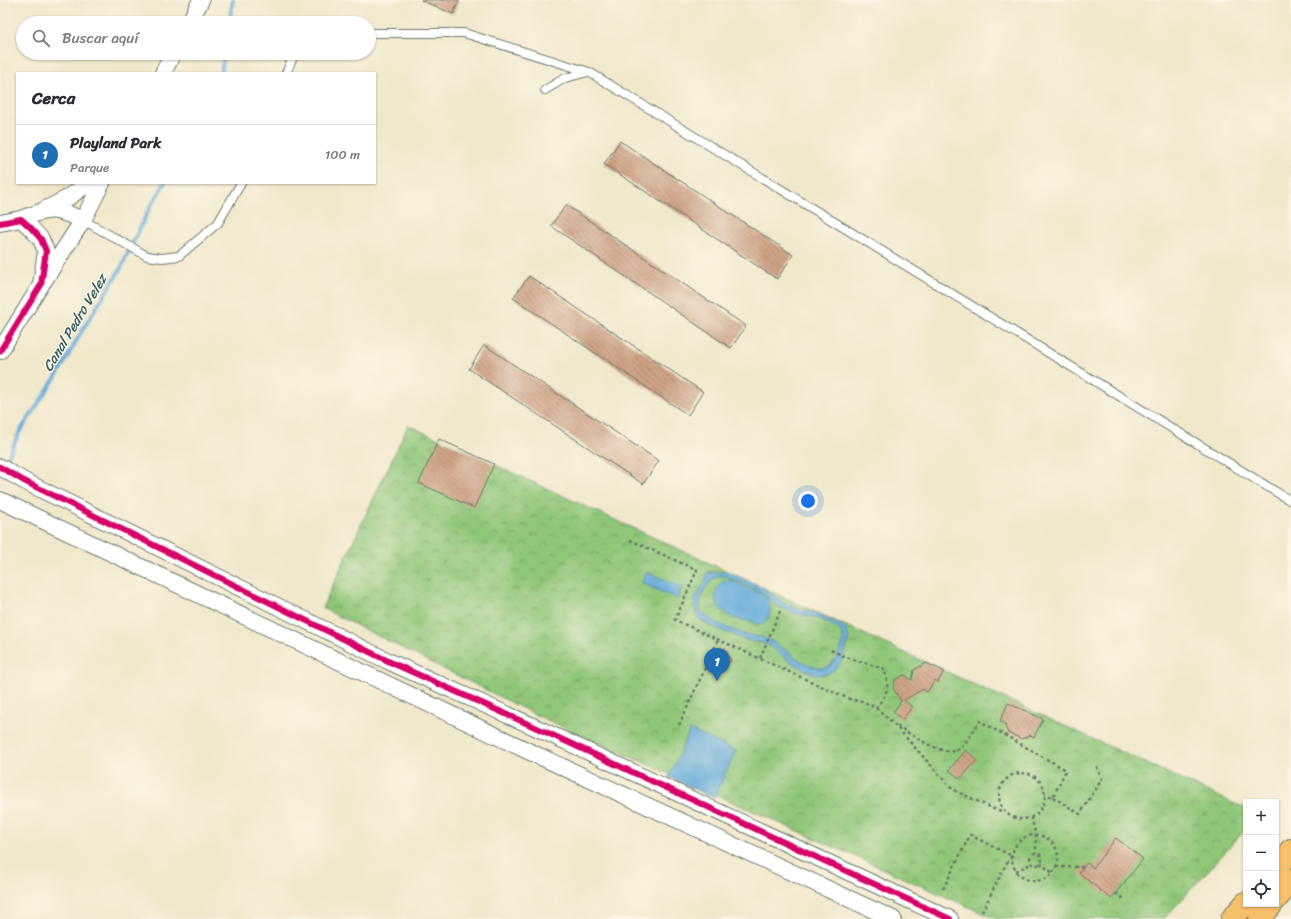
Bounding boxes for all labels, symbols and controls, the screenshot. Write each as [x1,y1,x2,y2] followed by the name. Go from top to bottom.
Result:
[16,16,376,60] search box
[62,25,139,51] text: Buscar aquí
[30,27,52,49] icon: search
[32,83,75,113] text: Cerca
[70,130,161,156] text: Playland Park
[42,143,48,166] text: 1
[325,143,360,166] text: 100 m
[70,156,109,179] text: Parque
[36,268,115,376] water label: Canal Pedro Velez
[798,491,818,511] your location
[704,648,730,681] pin: 1
[1243,799,1279,907] map controls
[1243,799,1279,835] button: +
[1243,835,1279,871] button: −
[1243,871,1279,907] button: locate

